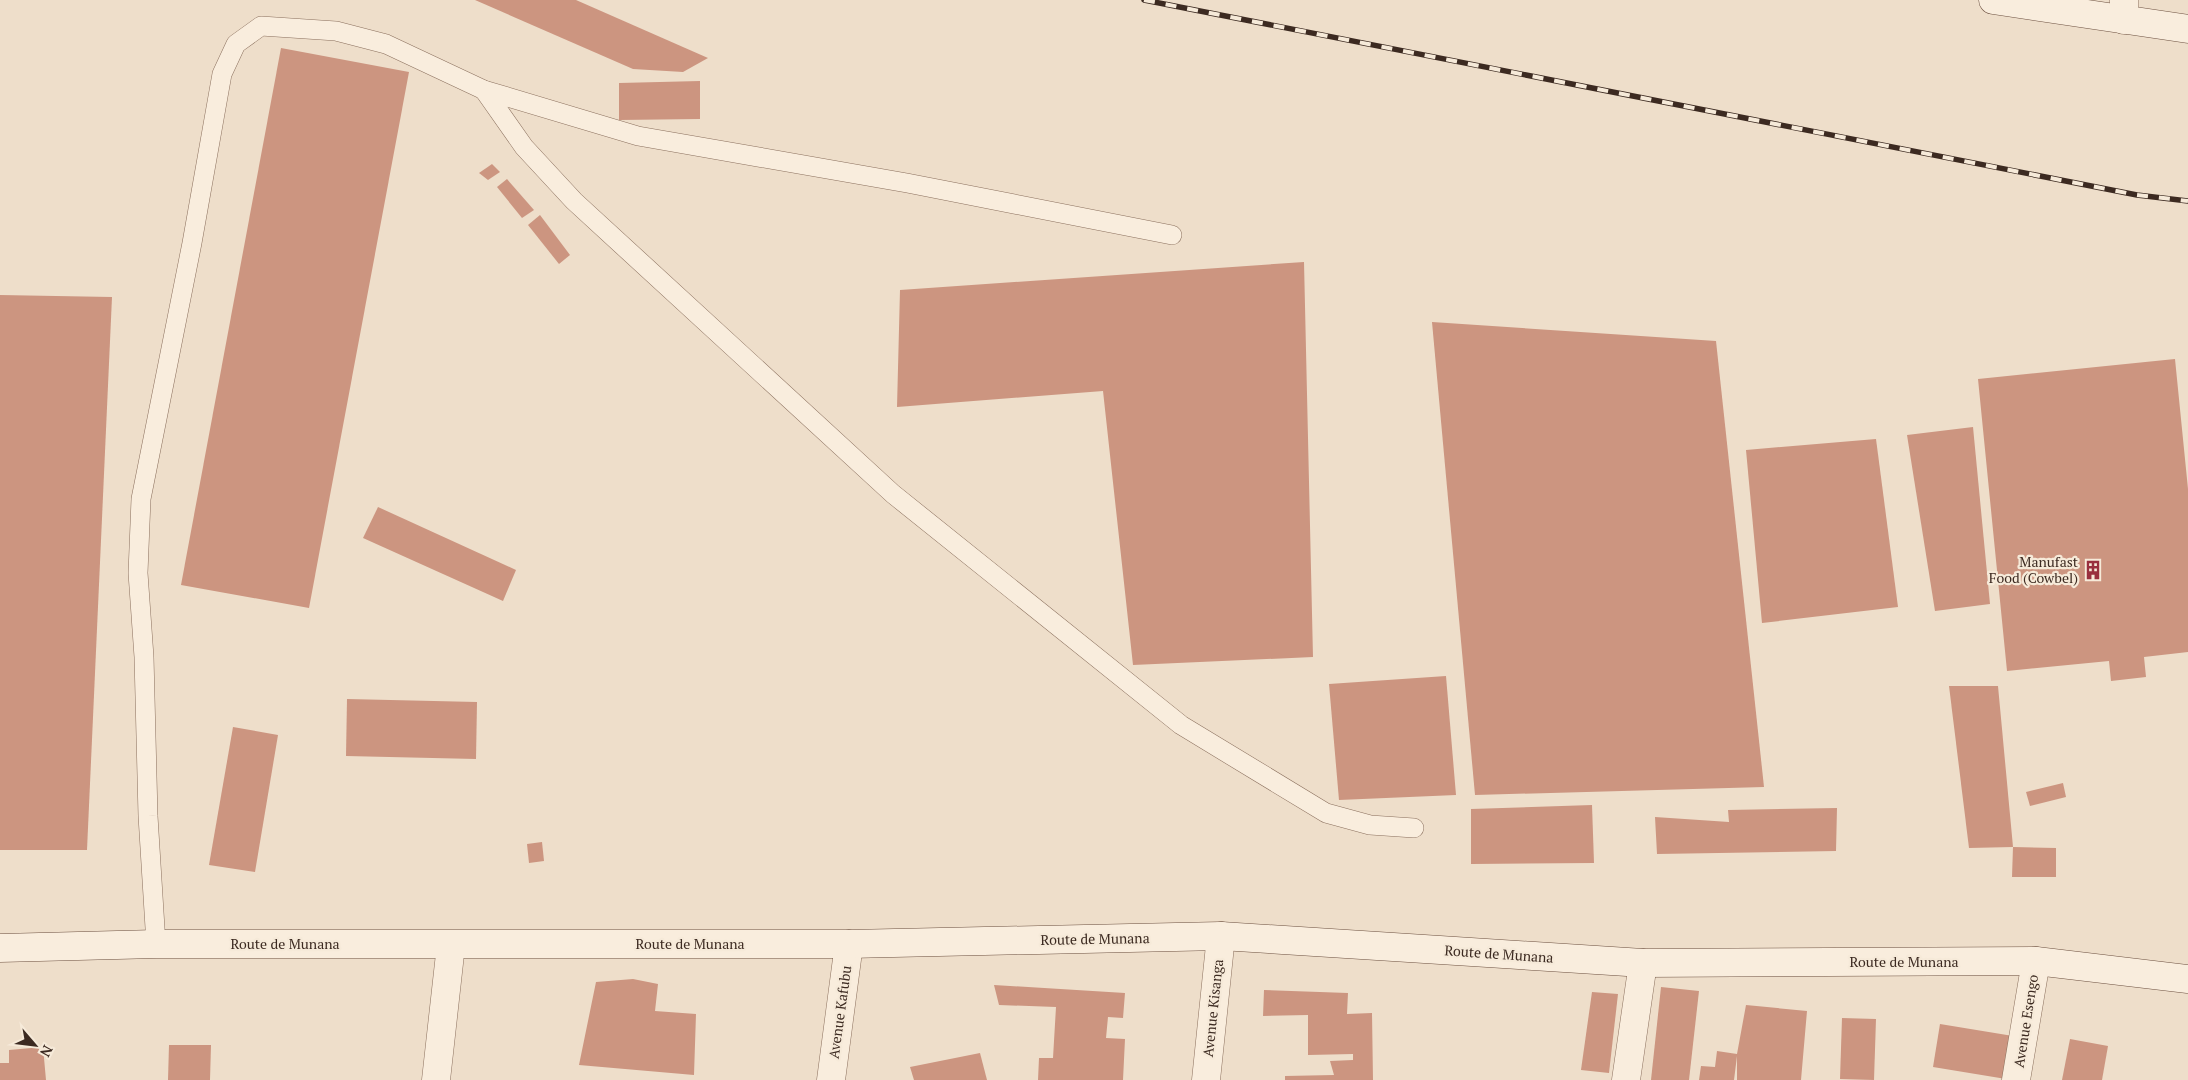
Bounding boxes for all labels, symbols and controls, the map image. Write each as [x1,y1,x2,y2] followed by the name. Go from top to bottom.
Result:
[1989,552,2079,587] place label: Manufast Food (Cowbel)
[2082,559,2104,581] building icon: Manufast Food (Cowbel)
[1040,928,1150,949] street label: Route de Munana
[230,934,340,953] street label: Route de Munana
[635,934,745,953] street label: Route de Munana
[1444,940,1554,967] street label: Route de Munana
[1849,952,1959,971] street label: Route de Munana
[1198,958,1227,1058] street label: Avenue Kisanga
[824,964,855,1060] street label: Avenue Kafubu
[2009,973,2042,1069] street label: Avenue Esengo
[10,1020,60,1070] north arrow
[36,1042,58,1061] text: N

